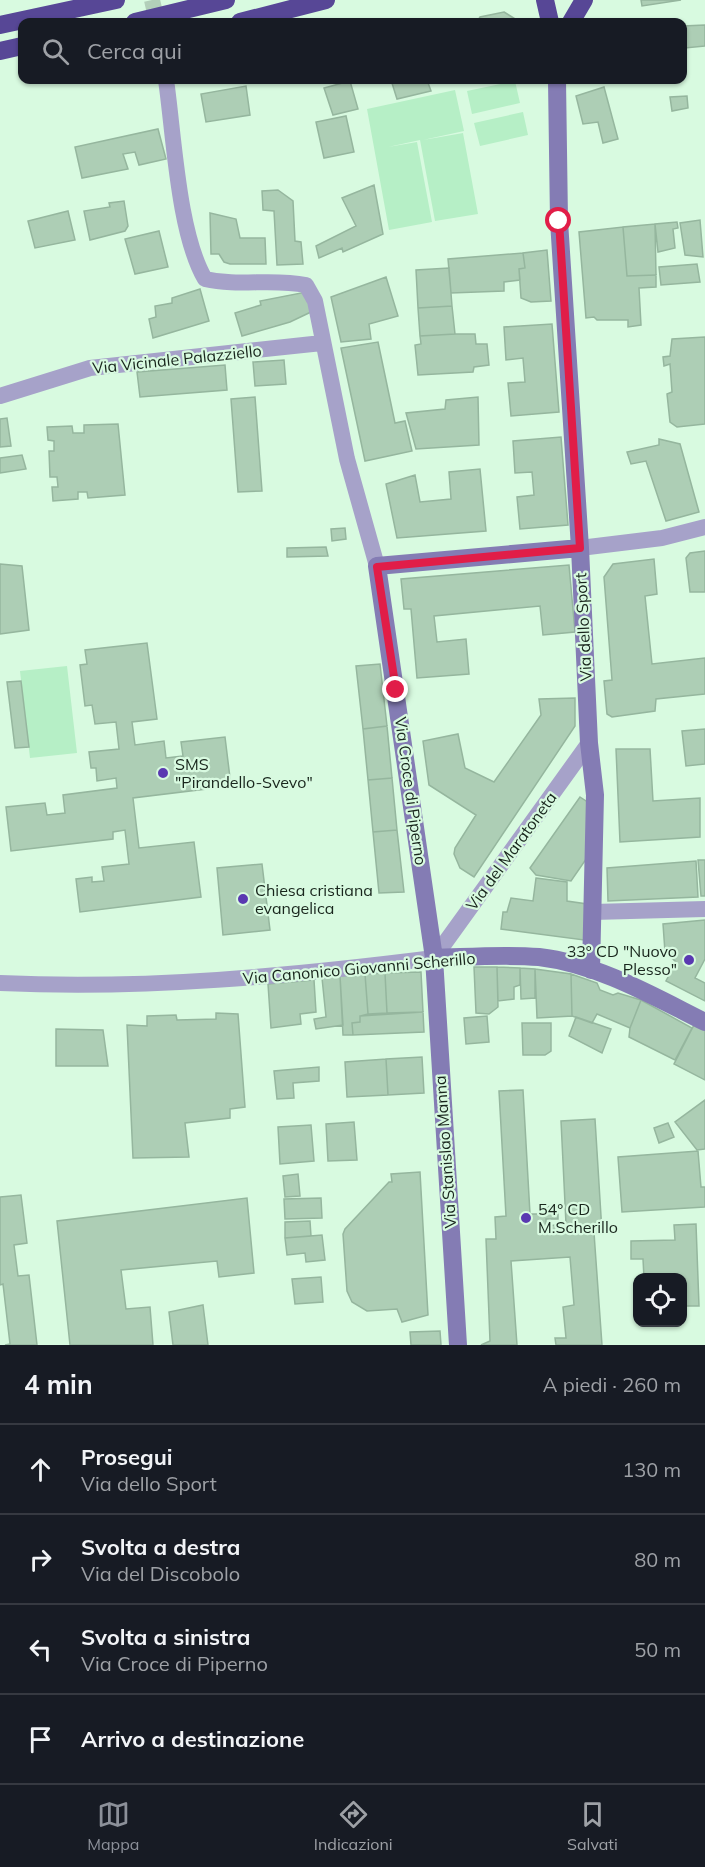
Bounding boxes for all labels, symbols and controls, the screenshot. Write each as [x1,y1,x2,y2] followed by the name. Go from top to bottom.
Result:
[18,18,687,84] search box
[39,35,72,68] icon: search
[87,37,182,65] text: Cerca qui
[545,207,571,233] route start
[91,340,263,378] street label: Via Vicinale Palazziello
[570,572,596,682] street label: Via dello Sport
[382,676,408,702] route end
[391,716,431,866] street label: Via Croce di Piperno
[175,754,313,792] place label: SMS "Pirandello-Svevo"
[156,766,170,780] marker: SMS "Pirandello-Svevo"
[461,788,561,914] street label: Via del Maratoneta
[255,880,373,918] place label: Chiesa cristiana evangelica
[236,892,250,906] marker: Chiesa cristiana evangelica
[567,941,677,979] place label: 33° CD "Nuovo Plesso"
[242,948,476,988] street label: Via Canonico Giovanni Scherillo
[682,953,696,967] marker: 33° CD "Nuovo Plesso"
[430,1075,460,1229] street label: Via Stanislao Manna
[538,1199,618,1237] place label: 54° CD M.Scherillo
[519,1211,533,1225] marker: 54° CD M.Scherillo
[633,1273,687,1327] map controls
[633,1273,687,1327] button: locate
[24,1368,93,1401] text: 4 min
[543,1372,681,1397] text: A piedi · 260 m
[81,1443,173,1471] text: Prosegui
[24,1453,57,1486] icon: ahead
[622,1457,681,1482] text: 130 m
[81,1471,217,1496] text: Via dello Sport
[81,1533,240,1561] text: Svolta a destra
[24,1543,57,1576] icon: right
[634,1547,681,1572] text: 80 m
[81,1561,240,1586] text: Via del Discobolo
[81,1623,250,1651] text: Svolta a sinistra
[24,1633,57,1666] icon: left
[634,1637,681,1662] text: 50 m
[81,1651,268,1676] text: Via Croce di Piperno
[24,1723,57,1756] icon: arrive
[81,1725,304,1753] text: Arrivo a destinazione
[87,1798,139,1854] tab: Mappa
[314,1798,393,1854] tab: Indicazioni
[567,1798,618,1854] tab: Salvati

